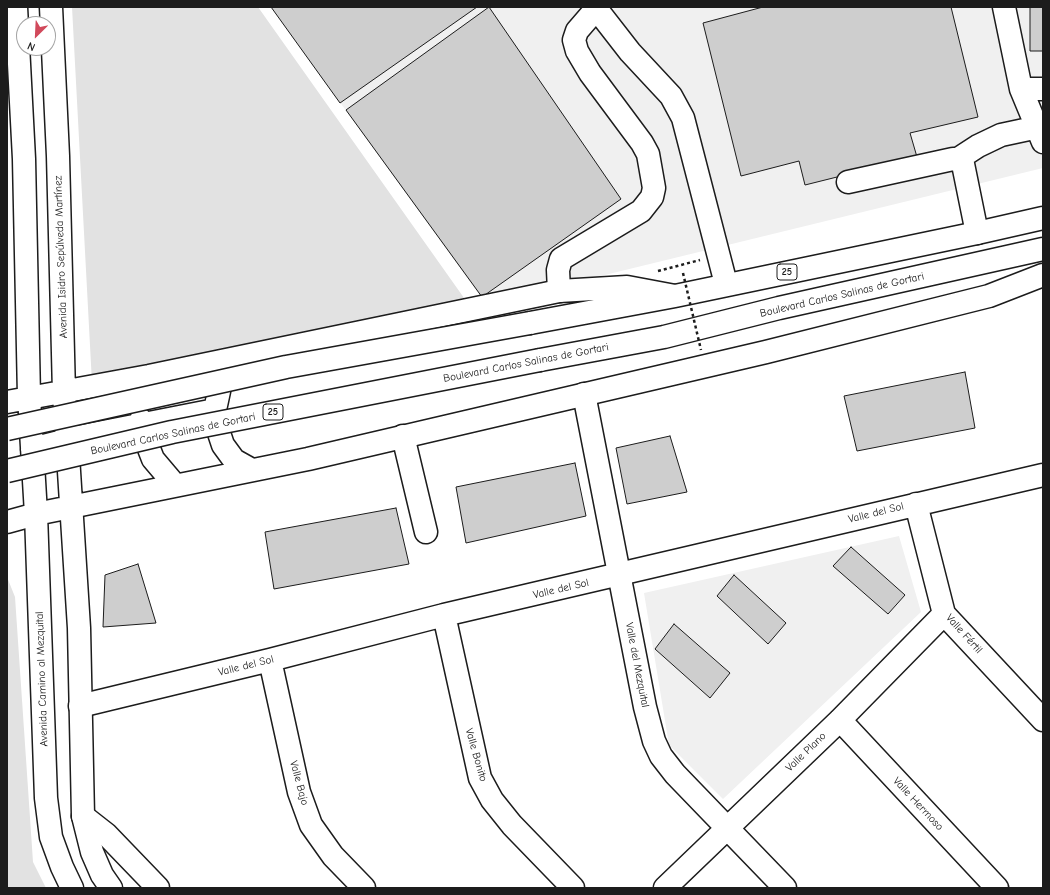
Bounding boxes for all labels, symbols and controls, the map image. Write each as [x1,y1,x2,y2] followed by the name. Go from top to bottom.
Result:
[16,16,56,56] north arrow
[25,39,37,54] text: N
[52,175,70,339] street label: Avenida Isidro Sepúlveda Martínez
[777,264,797,280] road number: 25
[759,270,925,320] street label: Boulevard Carlos Salinas de Gortari
[442,340,610,386] street label: Boulevard Carlos Salinas de Gortari
[263,404,283,420] road number: 25
[89,410,257,458] street label: Boulevard Carlos Salinas de Gortari
[847,500,905,526] street label: Valle del Sol
[532,576,590,602] street label: Valle del Sol
[33,611,51,747] street label: Avenida Camino al Mezquital
[943,612,985,656] street label: Valle Fértil
[622,621,652,709] street label: Valle del Mezquital
[217,653,275,679] street label: Valle del Sol
[462,727,490,783] street label: Valle Bonito
[783,730,829,774] street label: Valle Plano
[287,759,311,807] street label: Valle Bajo
[890,775,946,833] street label: Valle Hermoso

